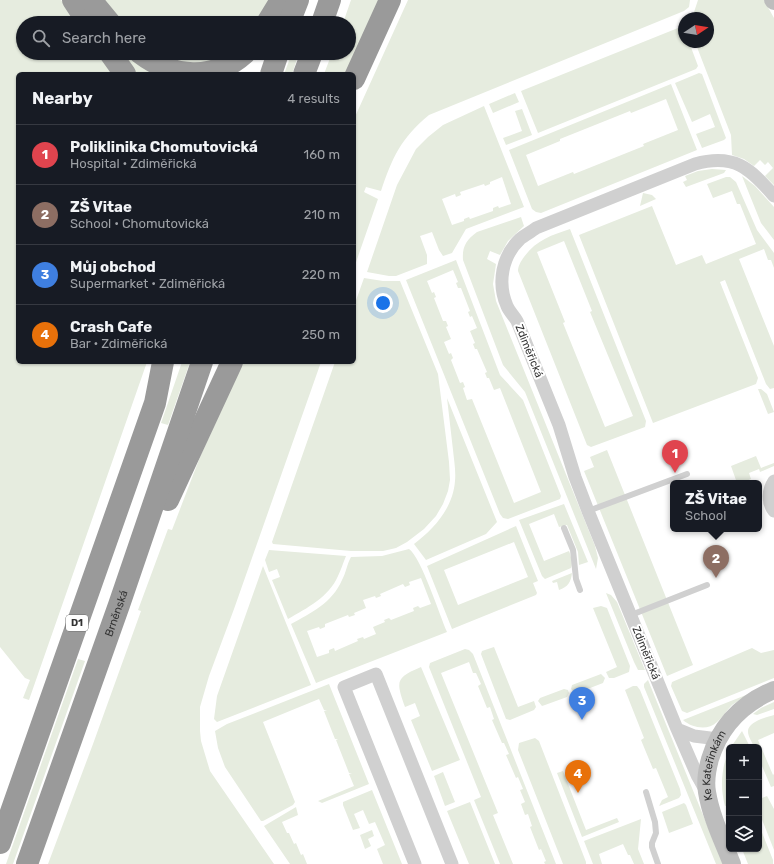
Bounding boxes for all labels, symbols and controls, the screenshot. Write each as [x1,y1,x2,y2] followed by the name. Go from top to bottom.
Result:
[678,12,714,48] north arrow
[16,16,356,60] search box
[30,27,52,49] icon: search
[62,29,146,47] text: Search here
[32,88,93,108] text: Nearby
[287,91,340,106] text: 4 results
[70,138,258,156] text: Poliklinika Chomutovická
[42,147,48,162] text: 1
[304,147,340,162] text: 160 m
[70,156,197,171] text: Hospital · Zdiměřická
[70,198,132,216] text: ZŠ Vitae
[41,207,49,222] text: 2
[304,207,340,222] text: 210 m
[70,216,209,231] text: School · Chomutovická
[70,258,156,276] text: Můj obchod
[41,267,49,282] text: 3
[302,267,340,282] text: 220 m
[70,276,225,291] text: Supermarket · Zdiměřická
[373,293,393,313] your location
[70,318,152,336] text: Crash Cafe
[512,323,546,379] street label: Zdiměřická
[41,327,49,342] text: 4
[302,327,340,342] text: 250 m
[70,336,168,351] text: Bar · Zdiměřická
[662,440,688,473] pin: 1
[670,480,762,532] popup
[685,490,747,508] text: ZŠ Vitae
[685,508,726,523] text: School
[703,545,729,578] pin: 2
[102,588,130,638] street label: Brněnská
[66,615,88,631] road number: D1
[629,625,663,681] street label: Zdiměřická
[569,687,595,720] pin: 3
[700,728,729,802] street label: Ke Kateřinkám
[726,744,762,852] map controls
[726,744,762,780] button: +
[565,760,591,793] pin: 4
[726,780,762,816] button: −
[726,816,762,852] button: layers

